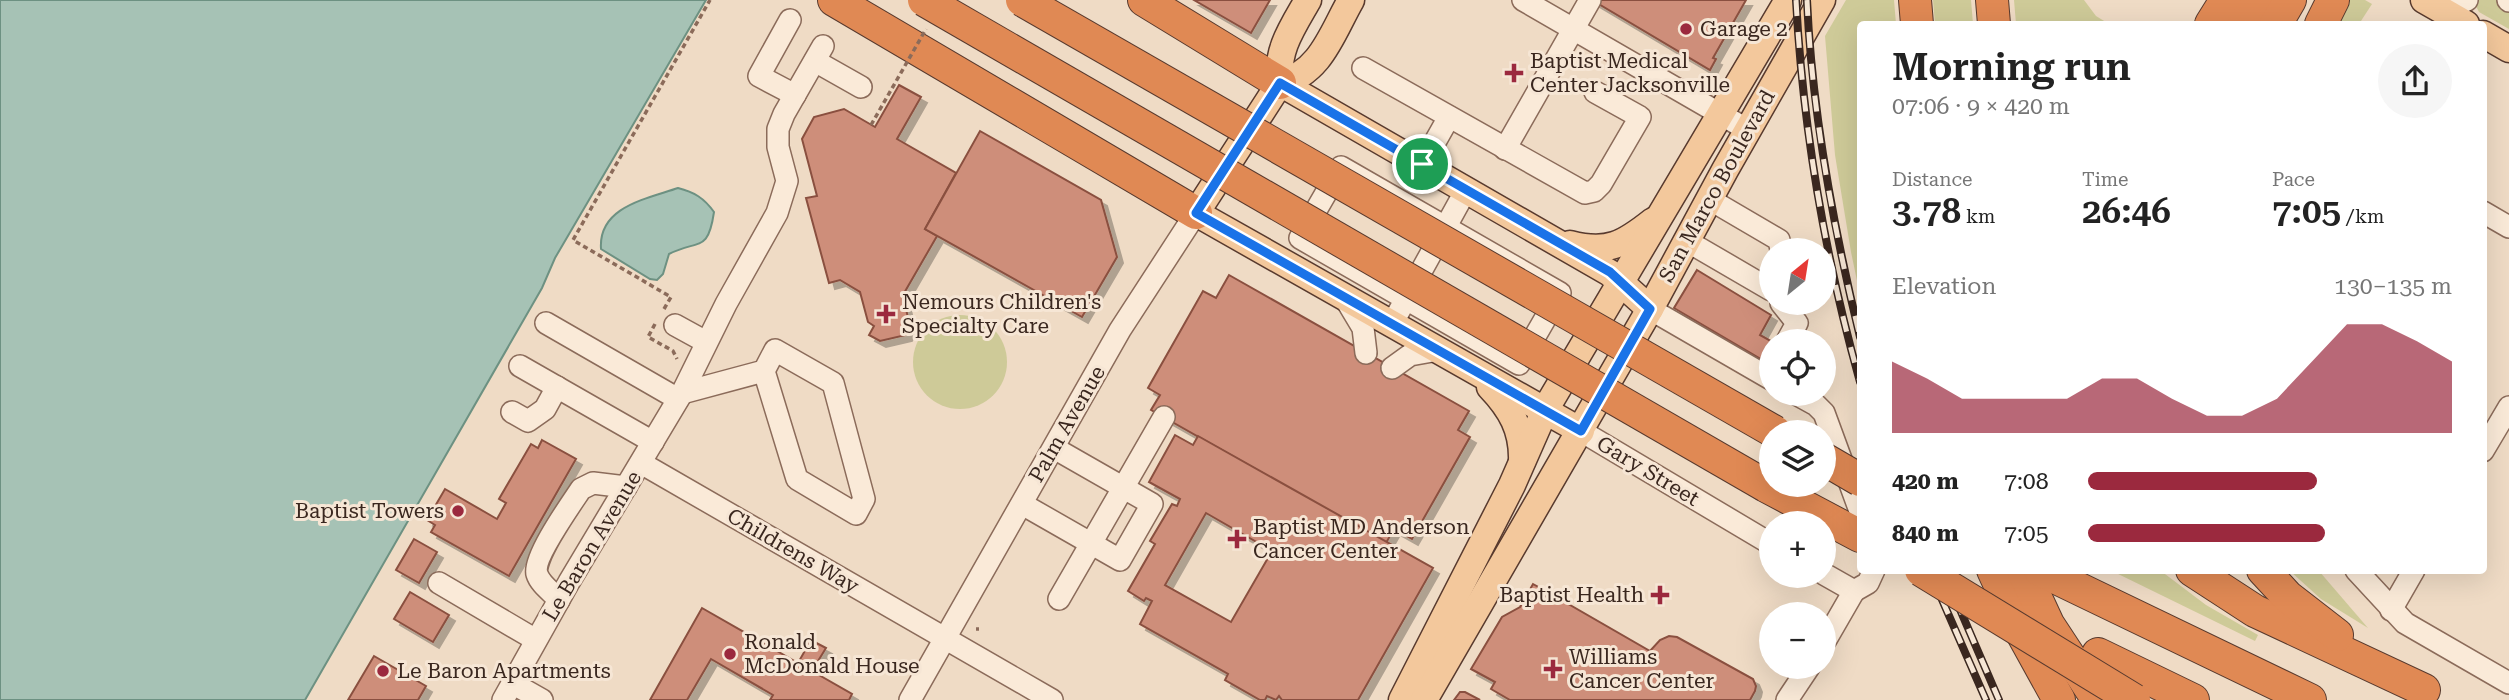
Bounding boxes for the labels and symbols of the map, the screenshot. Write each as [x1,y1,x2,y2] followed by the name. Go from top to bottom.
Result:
[1700,17,1788,41] place label: Garage 2
[1678,21,1694,37] marker: Garage 2
[1530,49,1730,97] place label: Baptist Medical Center Jacksonville
[1504,63,1524,83] marker: Baptist Medical Center Jacksonville
[1654,85,1780,286] street label: San Marco Boulevard
[1392,134,1452,194] pin
[1759,238,1836,315] north arrow
[902,290,1101,338] place label: Nemours Children's Specialty Care
[876,304,896,324] marker: Nemours Children's Specialty Care
[1024,361,1110,487] street label: Palm Avenue
[1593,431,1704,511] street label: Gary Street
[538,467,646,625] street label: Le Baron Avenue
[295,499,444,523] place label: Baptist Towers
[450,503,466,519] marker: Baptist Towers
[723,504,863,599] street label: Childrens Way
[1253,515,1470,563] place label: Baptist MD Anderson Cancer Center
[1227,529,1247,549] marker: Baptist MD Anderson Cancer Center
[1499,583,1644,607] place label: Baptist Health
[1650,585,1670,605] marker: Baptist Health
[744,630,920,678] place label: Ronald McDonald House
[1569,645,1715,693] place label: Williams Cancer Center
[722,646,738,662] marker: Ronald McDonald House
[397,659,611,683] place label: Le Baron Apartments
[1543,659,1563,679] marker: Williams Cancer Center
[375,663,391,679] marker: Le Baron Apartments

